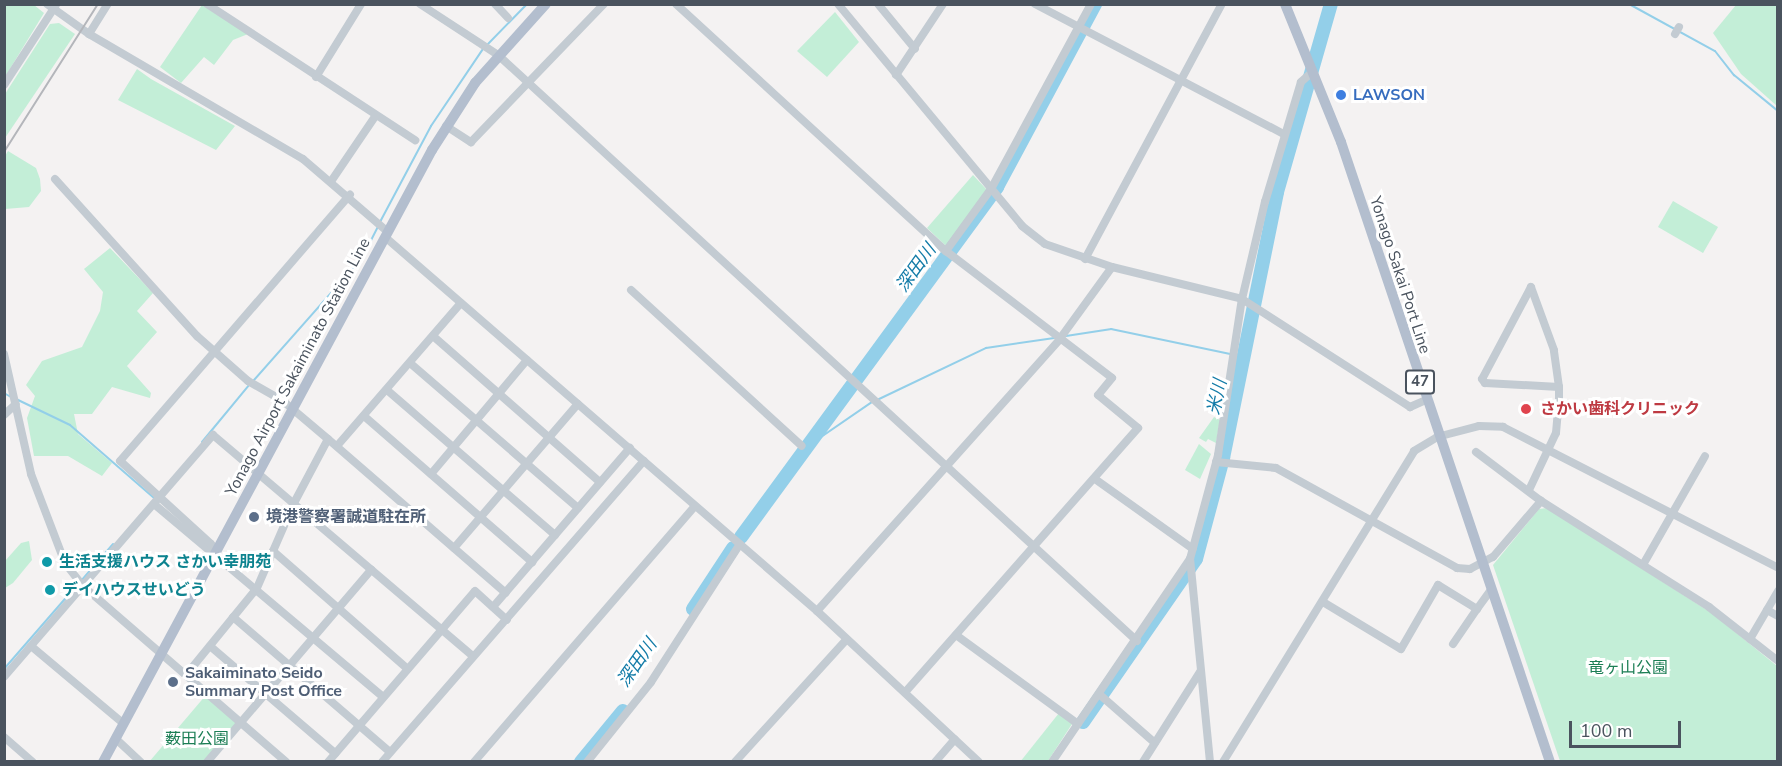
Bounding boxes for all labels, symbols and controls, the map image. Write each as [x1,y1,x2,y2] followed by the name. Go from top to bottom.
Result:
[1353,85,1425,105] place label: LAWSON
[1334,88,1348,102] marker: LAWSON
[1366,194,1434,356] street label: Yonago Sakai Port Line
[222,235,374,499] street label: Yonago Airport Sakaiminato Station Line
[891,240,941,296] water label: 深田川
[1405,370,1435,394] road number: 47
[1203,377,1231,417] water label: 米川
[1540,399,1700,419] place label: さかい歯科クリニック
[1517,400,1535,418] marker: さかい歯科クリニック
[266,507,426,527] place label: 境港警察署誠道駐在所
[247,510,261,524] marker: 境港警察署誠道駐在所
[59,552,271,572] place label: 生活支援ハウス さかい幸朋苑
[40,555,54,569] marker: 生活支援ハウス さかい幸朋苑
[62,580,206,600] place label: デイハウスせいどう
[43,583,57,597] marker: デイハウスせいどう
[613,635,661,691] water label: 深田川
[1588,658,1668,678] park label: 竜ヶ山公園
[185,663,342,701] place label: Sakaiminato Seido Summary Post Office
[166,675,180,689] marker: Sakaiminato Seido Summary Post Office
[1572,709,1684,747] scale bar
[1580,719,1632,743] text: 100 m
[165,729,229,749] park label: 薮田公園

